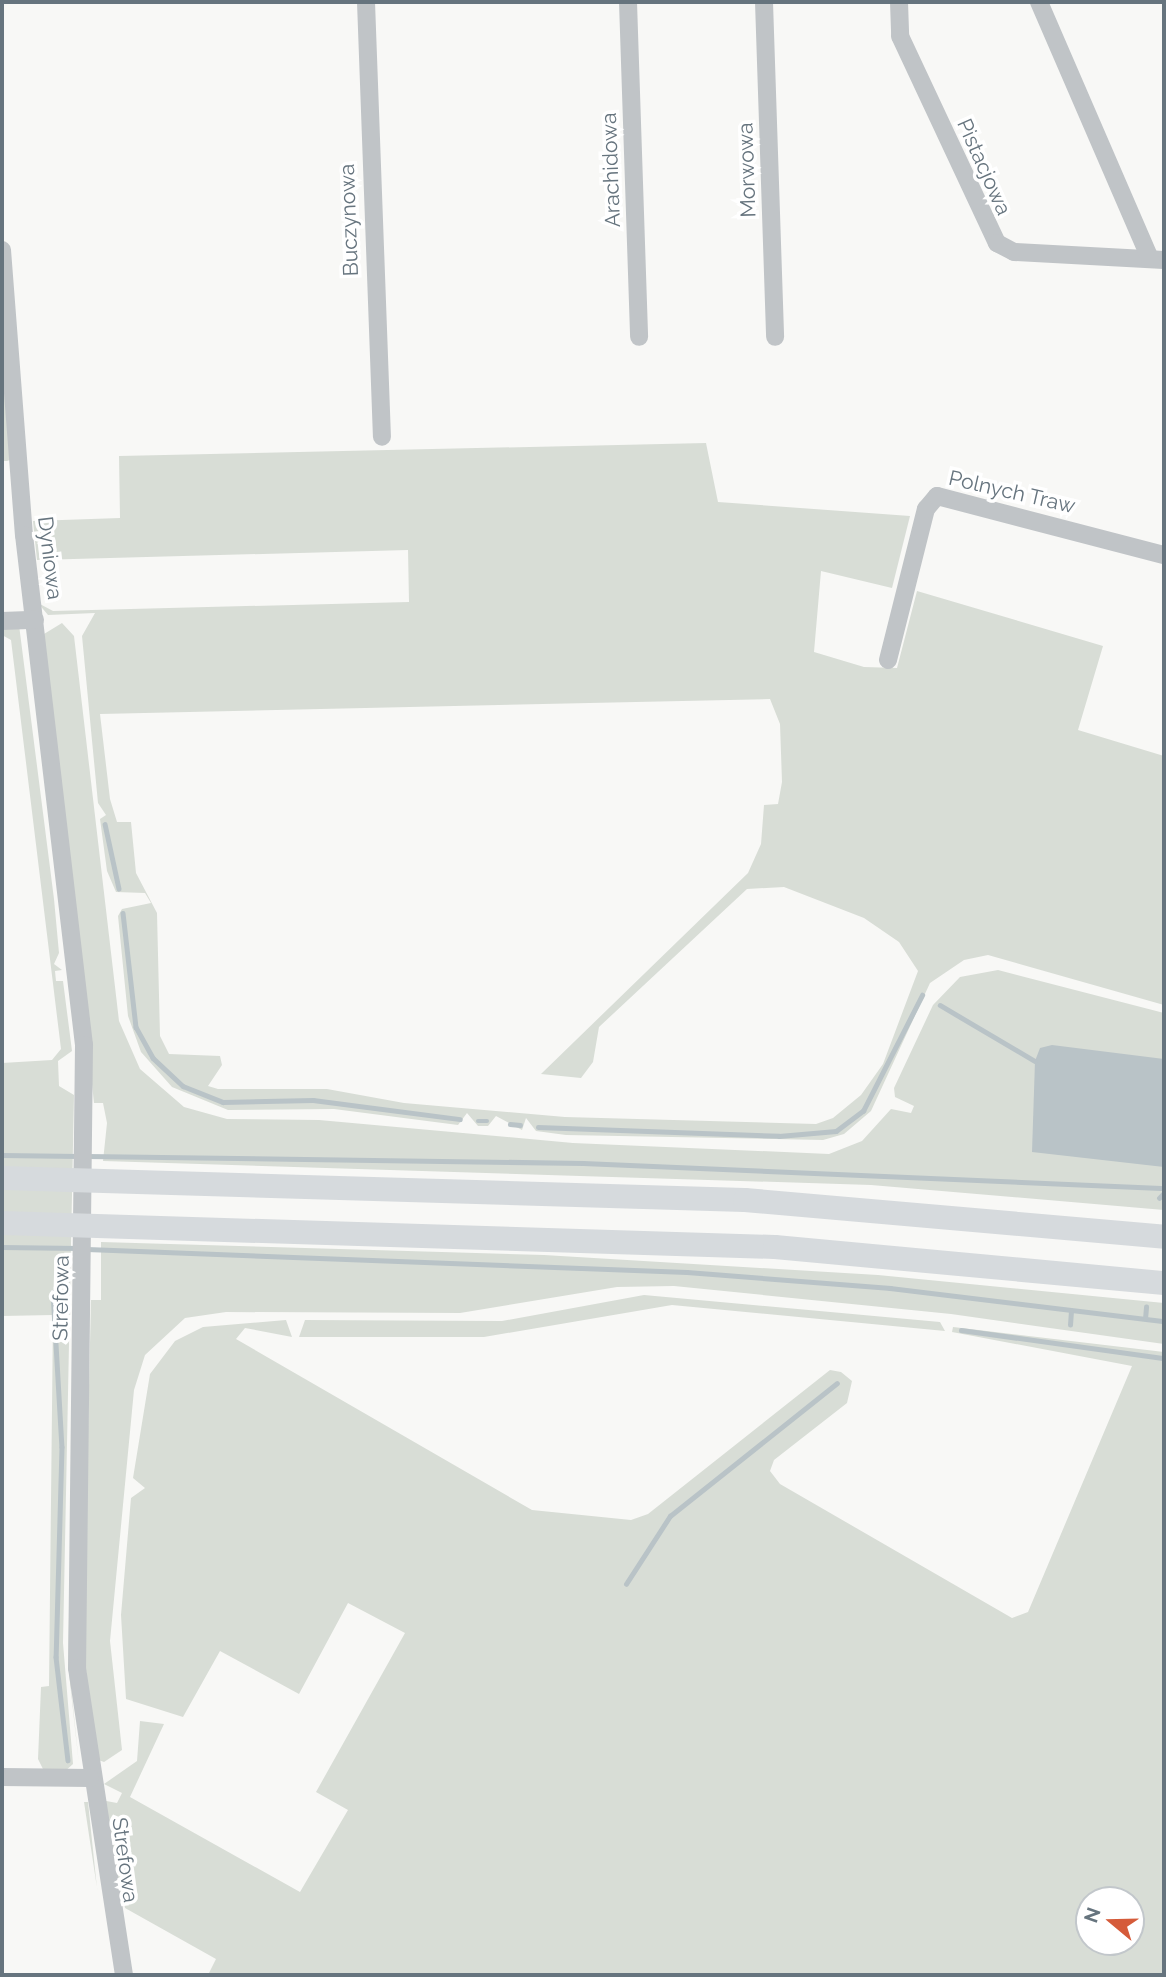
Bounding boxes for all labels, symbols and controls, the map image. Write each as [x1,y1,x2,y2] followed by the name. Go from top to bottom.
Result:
[596,112,626,228] street label: Arachidowa
[952,115,1016,219] street label: Pistacjowa
[733,122,761,218] street label: Morwowa
[334,163,364,277] street label: Buczynowa
[946,465,1078,519] street label: Polnych Traw
[32,515,68,601] street label: Dyniowa
[48,1255,74,1341] street label: Strefowa
[107,1816,143,1904] street label: Strefowa
[1075,1886,1145,1956] north arrow
[1079,1904,1105,1925] text: N

